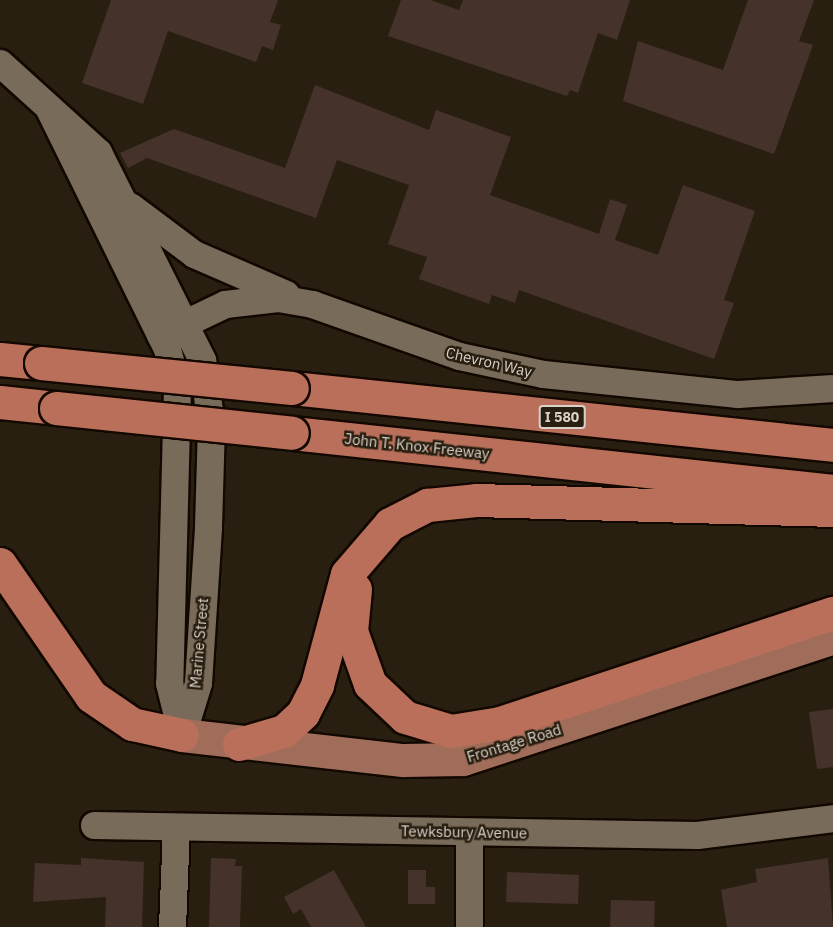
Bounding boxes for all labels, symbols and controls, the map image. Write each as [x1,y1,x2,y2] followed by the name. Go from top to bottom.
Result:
[444,343,534,381] street label: Chevron Way
[538,406,586,428] road number: I 580
[344,429,490,463] street label: John T. Knox Freeway
[186,597,212,689] street label: Marine Street
[465,720,563,766] street label: Frontage Road
[401,822,527,842] street label: Tewksbury Avenue

